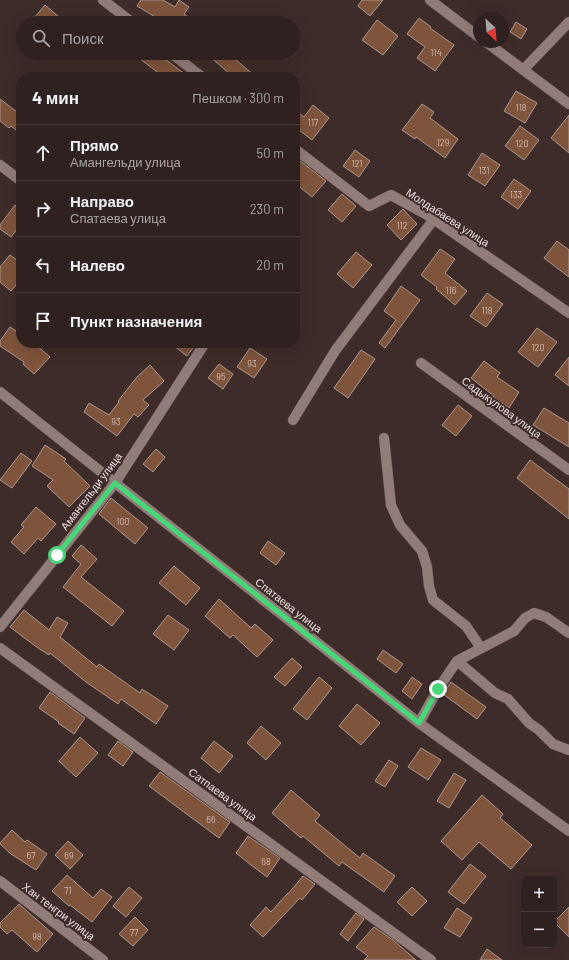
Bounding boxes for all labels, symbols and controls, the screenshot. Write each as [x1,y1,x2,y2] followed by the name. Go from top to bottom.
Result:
[473,12,509,48] north arrow
[16,16,300,60] search box
[30,27,52,49] icon: search
[62,29,104,47] text: Поиск
[430,47,442,58] house number: 114
[32,87,79,107] text: 4 мин
[192,90,284,106] text: Пешком · 300 m
[515,102,527,113] house number: 118
[308,117,319,128] house number: 117
[70,136,119,154] text: Прямо
[437,137,450,148] house number: 129
[515,138,529,149] house number: 120
[32,142,54,164] icon: ahead
[257,145,284,161] text: 50 m
[70,154,181,170] text: Амангельди улица
[352,158,363,169] house number: 121
[479,165,489,176] house number: 131
[404,185,493,249] street label: Молдабаева улица
[510,189,523,200] house number: 133
[70,192,134,210] text: Направо
[32,198,54,220] icon: right
[250,201,284,217] text: 230 m
[70,210,166,226] text: Спатаева улица
[396,220,408,231] house number: 112
[32,254,54,276] icon: left
[70,256,125,274] text: Налево
[256,257,284,273] text: 20 m
[446,285,457,296] house number: 116
[481,305,493,316] house number: 118
[32,310,54,332] icon: arrive
[70,312,202,330] text: Пункт назначения
[531,342,545,353] house number: 120
[247,358,257,369] house number: 93
[216,371,226,382] house number: 95
[459,374,545,441] street label: Садыкулова улица
[111,416,121,427] house number: 93
[58,449,125,532] street label: Амангельди улица
[116,516,130,527] house number: 100
[48,546,66,564] route start
[253,575,326,636] street label: Спатаева улица
[429,680,447,698] route end
[186,765,260,824] street label: Сатпаева улица
[206,814,216,825] house number: 66
[27,850,36,861] house number: 67
[64,850,74,861] house number: 69
[261,856,271,867] house number: 68
[521,876,557,948] map controls
[521,876,557,912] button: +
[20,879,99,943] street label: Хан тенгри улица
[64,885,72,896] house number: 71
[521,912,557,948] button: −
[130,927,139,938] house number: 77
[32,931,42,942] house number: 98

